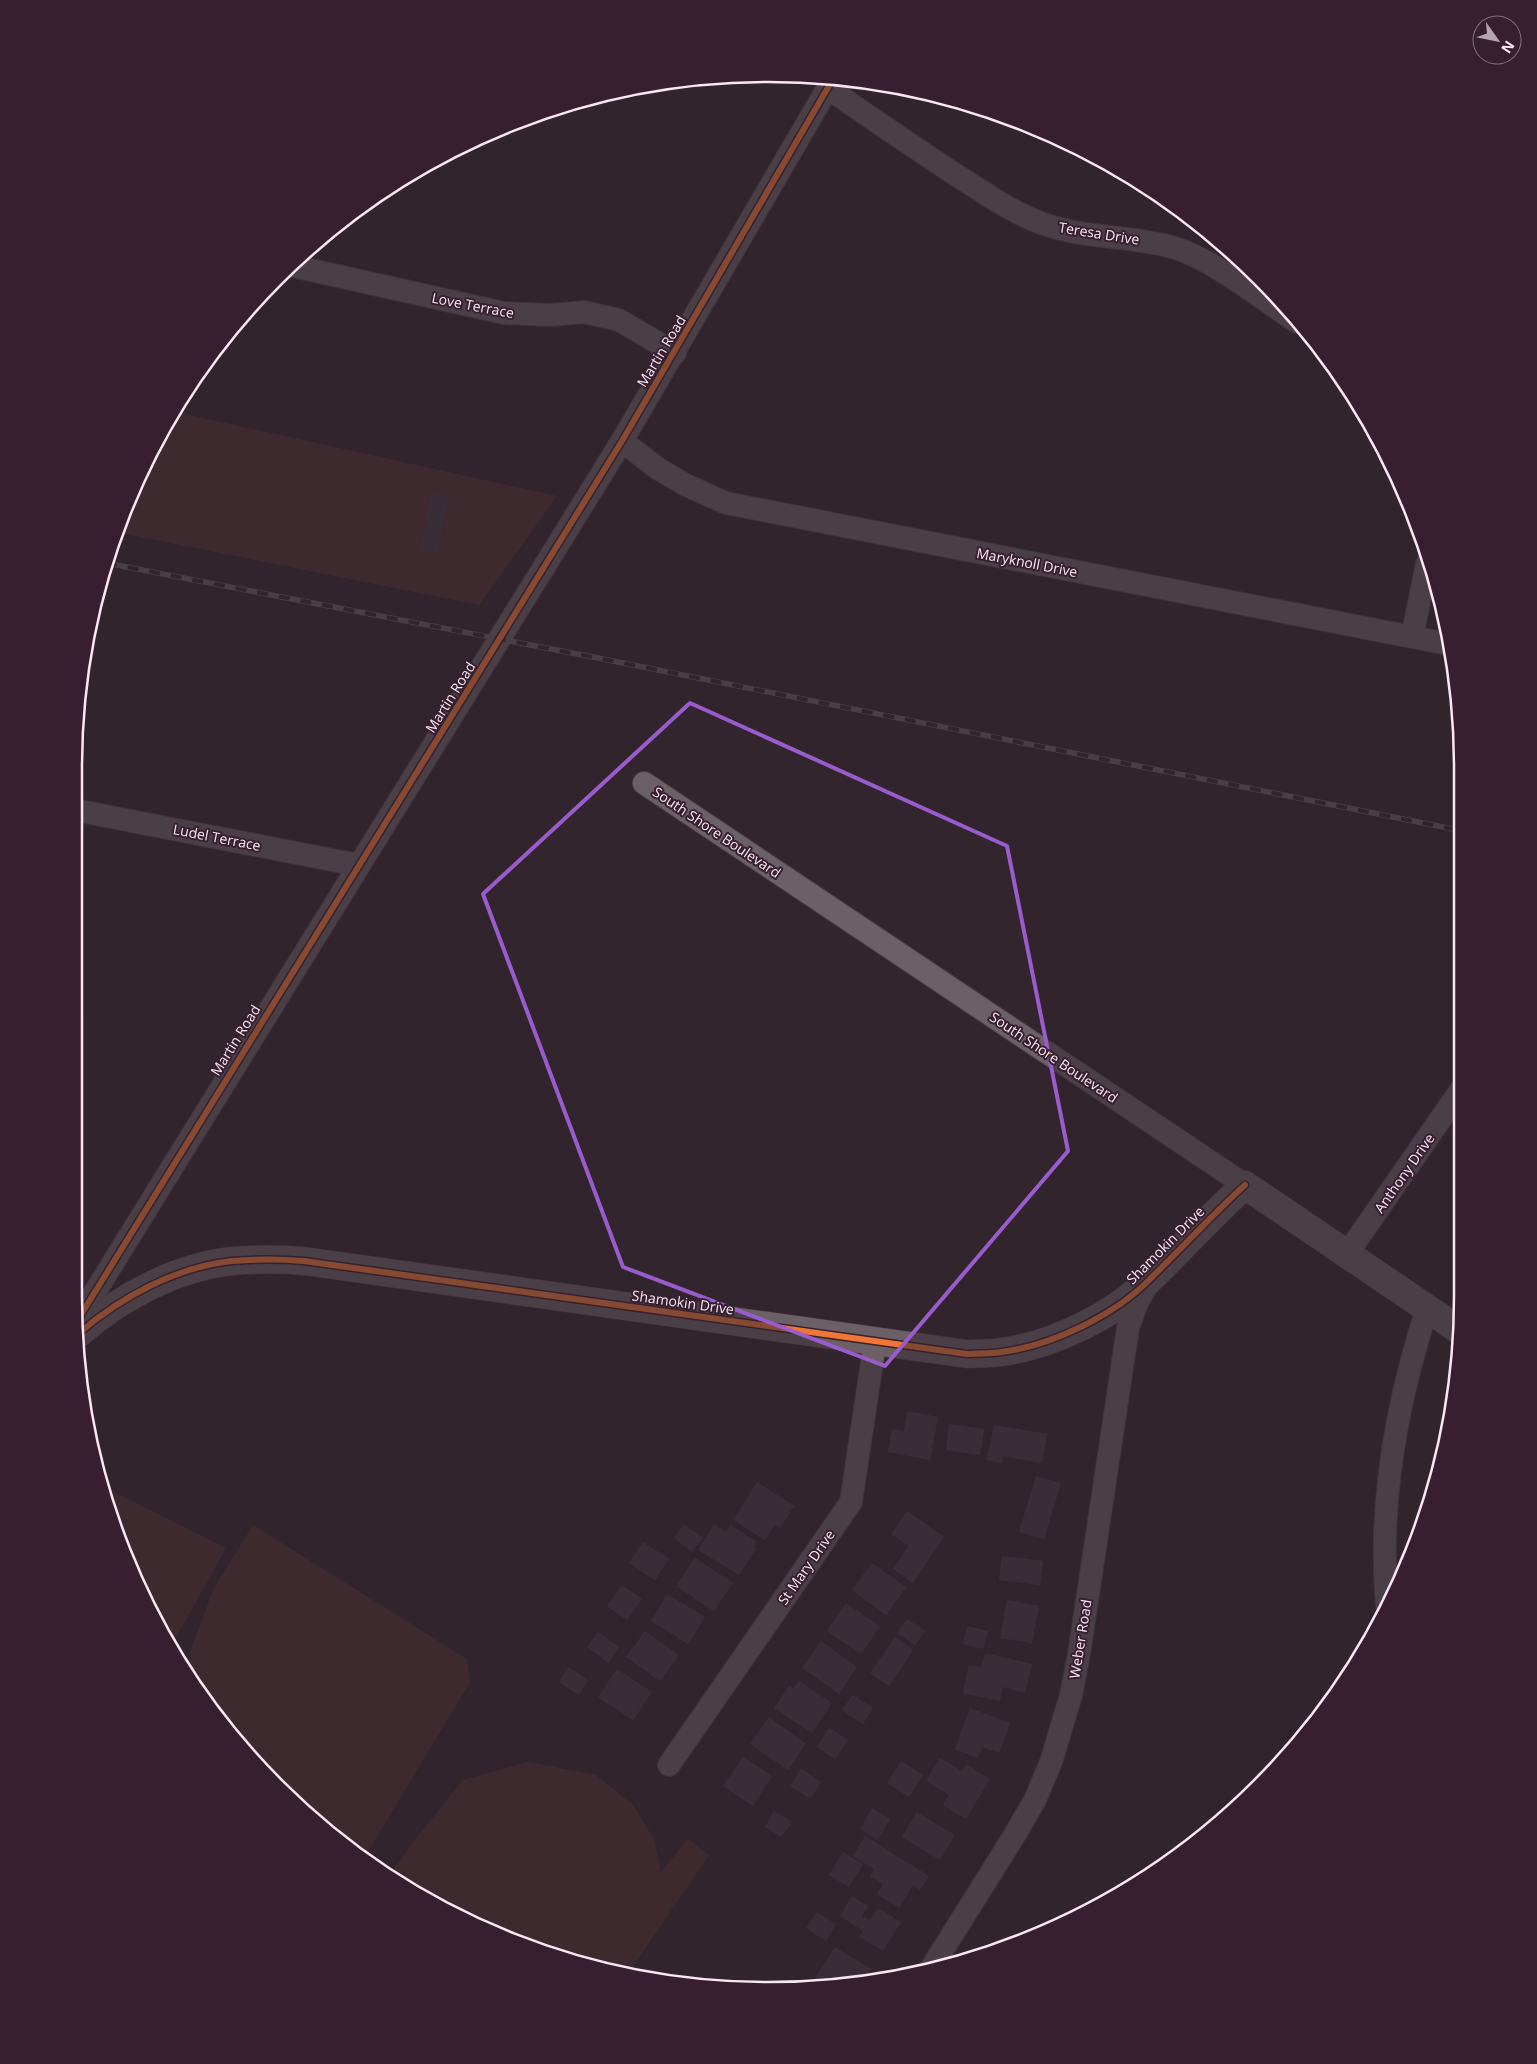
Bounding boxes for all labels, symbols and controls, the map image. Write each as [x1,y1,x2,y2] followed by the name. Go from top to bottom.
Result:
[1472,15,1522,65] north arrow
[1497,37,1519,57] text: N
[1057,217,1141,249] street label: Teresa Drive
[430,288,516,322] street label: Love Terrace
[632,312,690,390] street label: Martin Road
[975,543,1079,581] street label: Maryknoll Drive
[421,658,479,736] street label: Martin Road
[649,782,785,882] street label: South Shore Boulevard
[172,819,263,855] street label: Ludel Terrace
[206,1001,264,1079] street label: Martin Road
[986,1007,1122,1107] street label: South Shore Boulevard
[1370,1129,1439,1217] street label: Anthony Drive
[1122,1202,1208,1288] street label: Shamokin Drive
[631,1285,735,1319] street label: Shamokin Drive
[773,1526,839,1608] street label: St Mary Drive
[1064,1598,1096,1680] street label: Weber Road

